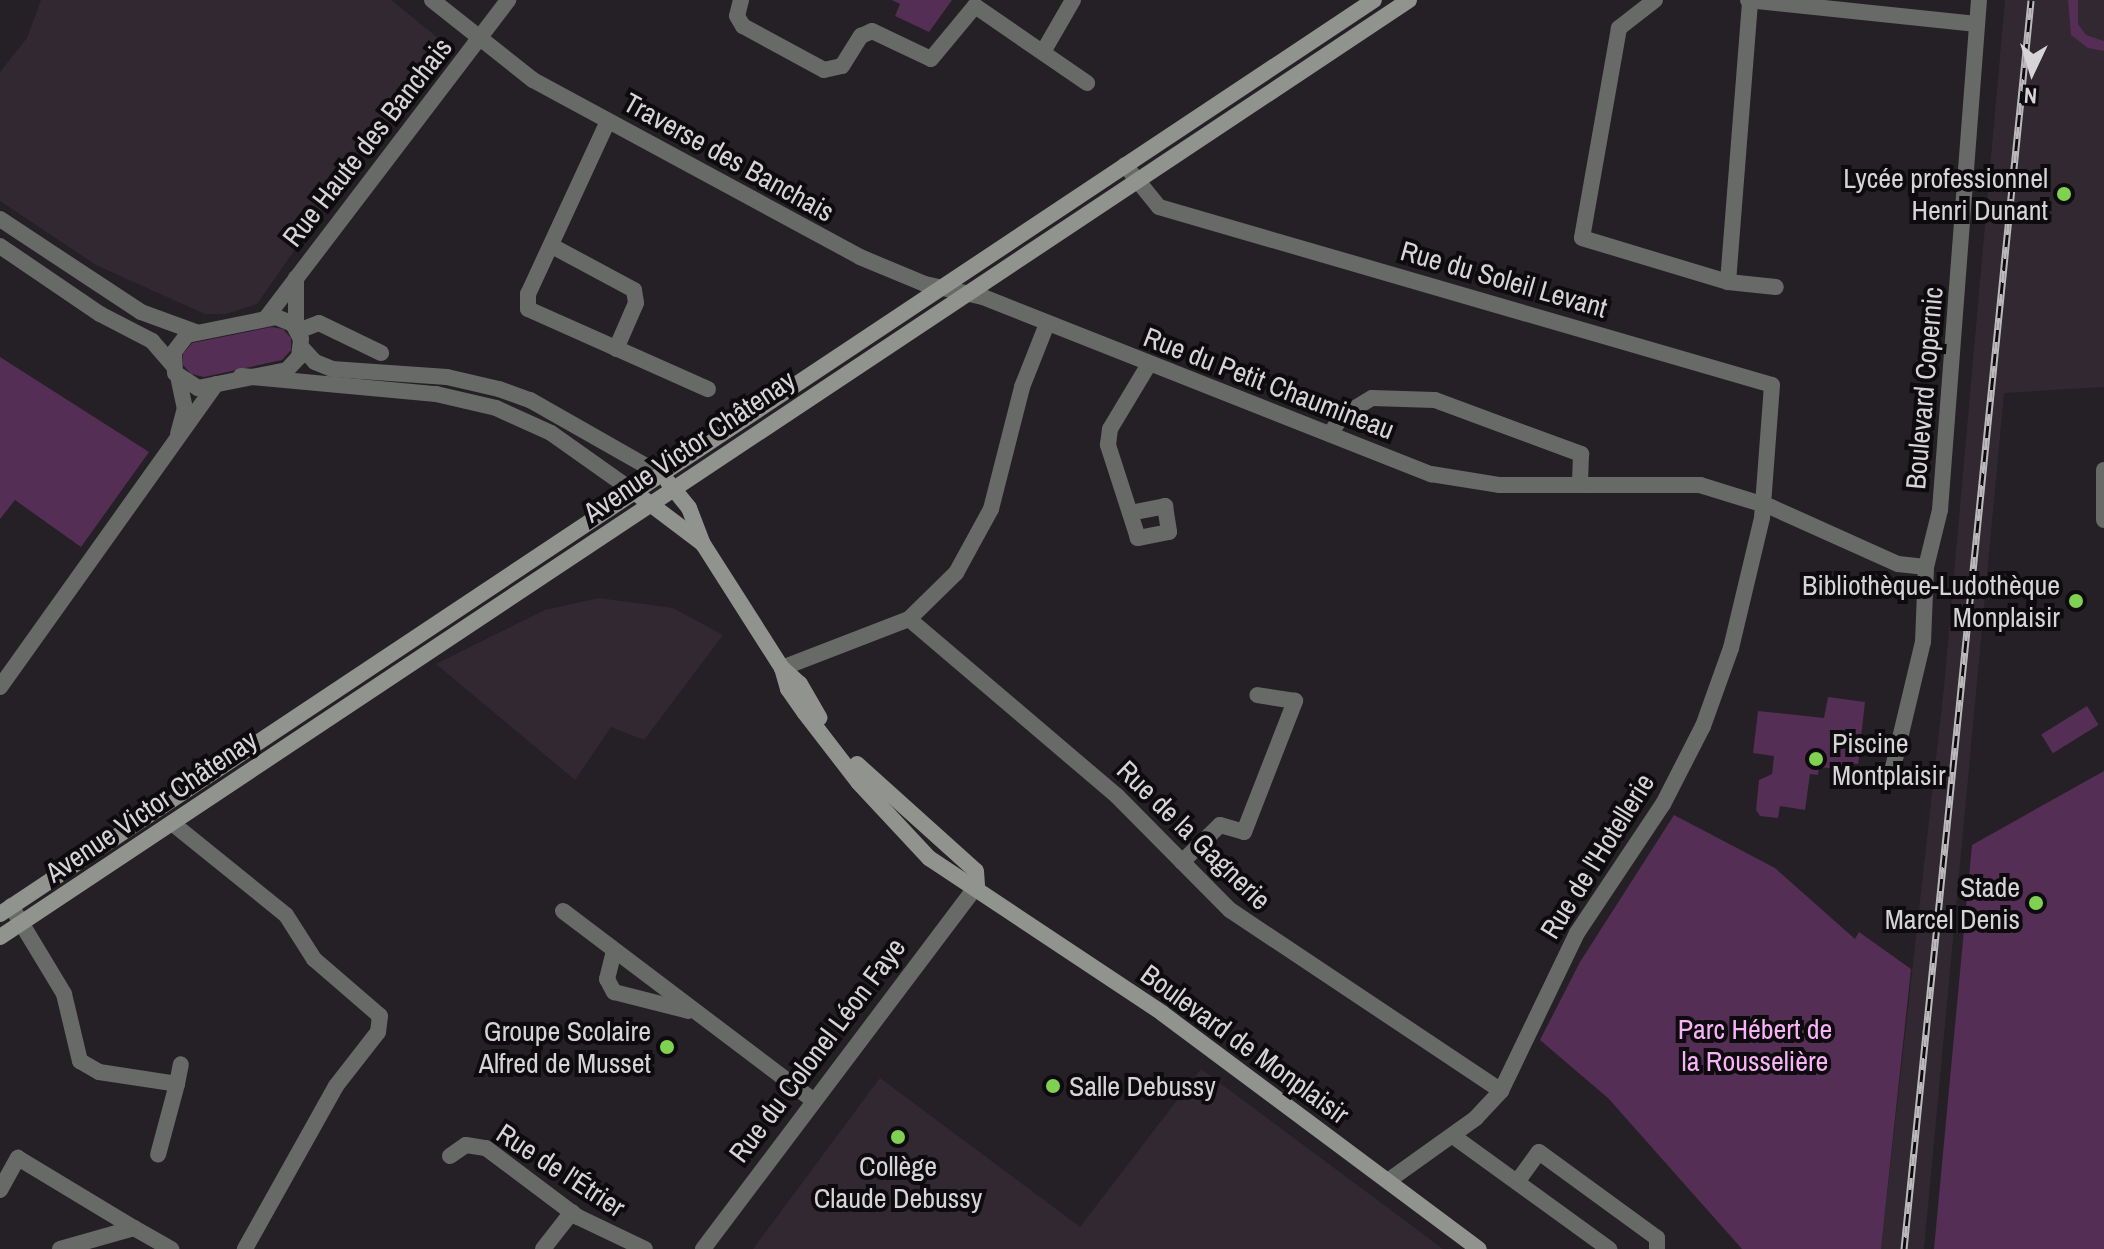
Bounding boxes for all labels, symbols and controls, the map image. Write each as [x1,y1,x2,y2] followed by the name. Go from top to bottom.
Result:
[275,31,459,253] street label: Rue Haute des Banchais
[1992,32,2072,112] north arrow
[2023,81,2038,111] text: N
[618,85,840,229] street label: Traverse des Banchais
[1843,161,2048,227] place label: Lycée professionnel Henri Dunant
[2055,185,2073,203] marker: Lycée professionnel Henri Dunant
[1397,233,1611,325] street label: Rue du Soleil Levant
[1898,285,1950,491] street label: Boulevard Copernic
[1139,320,1399,446] street label: Rue du Petit Chaumineau
[577,363,801,529] street label: Avenue Victor Châtenay
[1802,568,2060,634] place label: Bibliothèque-Ludothèque Monplaisir
[2067,592,2085,610] marker: Bibliothèque-Ludothèque Monplaisir
[39,723,263,889] street label: Avenue Victor Châtenay
[1832,726,1946,792] place label: Piscine Montplaisir
[1807,750,1825,768] marker: Piscine Montplaisir
[1110,753,1278,917] street label: Rue de la Gagnerie
[1533,767,1661,945] street label: Rue de l'Hotellerie
[1885,870,2020,936] place label: Stade Marcel Denis
[2027,894,2045,912] marker: Stade Marcel Denis
[722,931,912,1169] street label: Rue du Colonel Léon Faye
[1134,957,1356,1131] street label: Boulevard de Monplaisir
[1678,1012,1832,1078] park label: Parc Hébert de la Rousselière
[479,1014,651,1080] place label: Groupe Scolaire Alfred de Musset
[658,1038,676,1056] marker: Groupe Scolaire Alfred de Musset
[1069,1069,1216,1103] place label: Salle Debussy
[1044,1077,1062,1095] marker: Salle Debussy
[491,1116,631,1224] street label: Rue de l'Étrier
[889,1128,907,1146] marker: Collège Claude Debussy
[814,1149,982,1215] place label: Collège Claude Debussy

